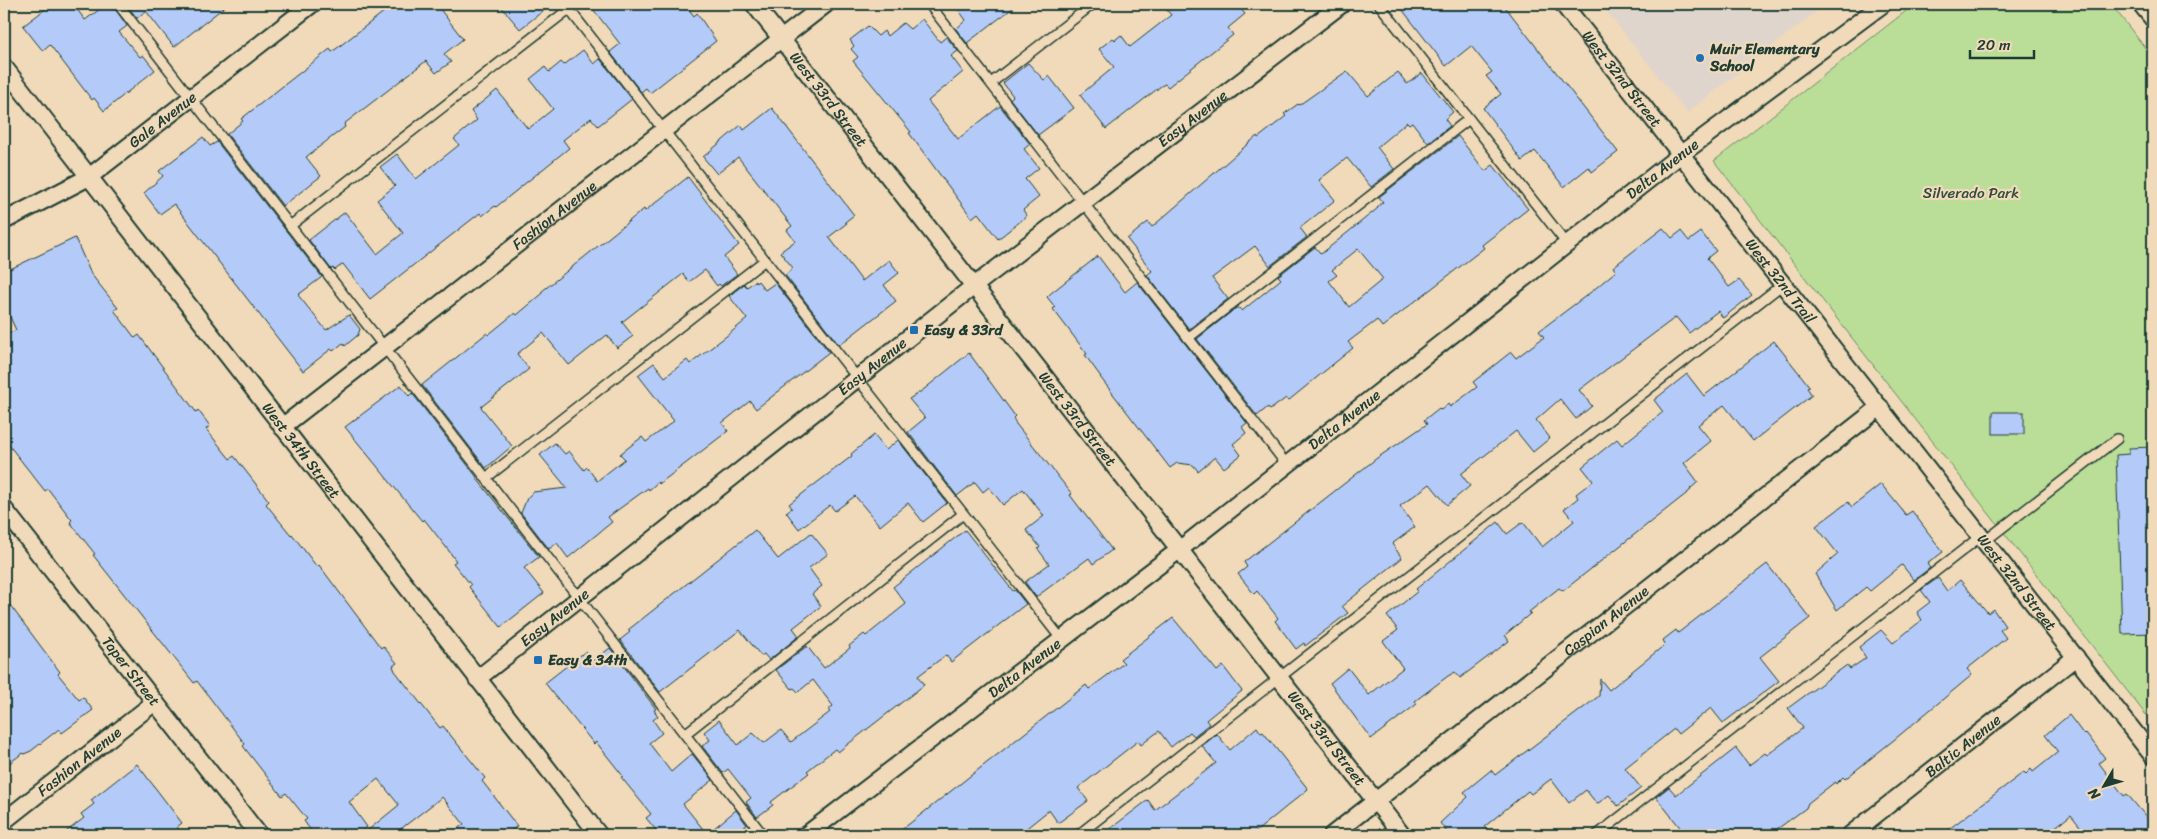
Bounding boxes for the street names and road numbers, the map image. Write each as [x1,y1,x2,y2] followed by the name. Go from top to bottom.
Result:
[1575,24,1668,133] street label: West 32nd Street
[783,46,874,153] street label: West 33rd Street
[1152,83,1234,154] street label: Easy Avenue
[123,85,203,155] street label: Gale Avenue
[1620,132,1705,206] street label: Delta Avenue
[506,174,603,257] street label: Fashion Avenue
[1738,233,1823,330] street label: West 32nd Trail
[832,330,913,402] street label: Easy Avenue
[1032,365,1123,473] street label: West 33rd Street
[1302,382,1387,457] street label: Delta Avenue
[255,396,347,505] street label: West 34th Street
[1970,528,2064,637] street label: West 32nd Street
[1558,579,1655,663] street label: Caspian Avenue
[514,582,595,653] street label: Easy Avenue
[95,630,167,712] street label: Taper Street
[982,631,1067,705] street label: Delta Avenue
[1281,685,1372,792] street label: West 33rd Street
[1919,707,2007,784] street label: Baltic Avenue
[31,720,128,803] street label: Fashion Avenue

